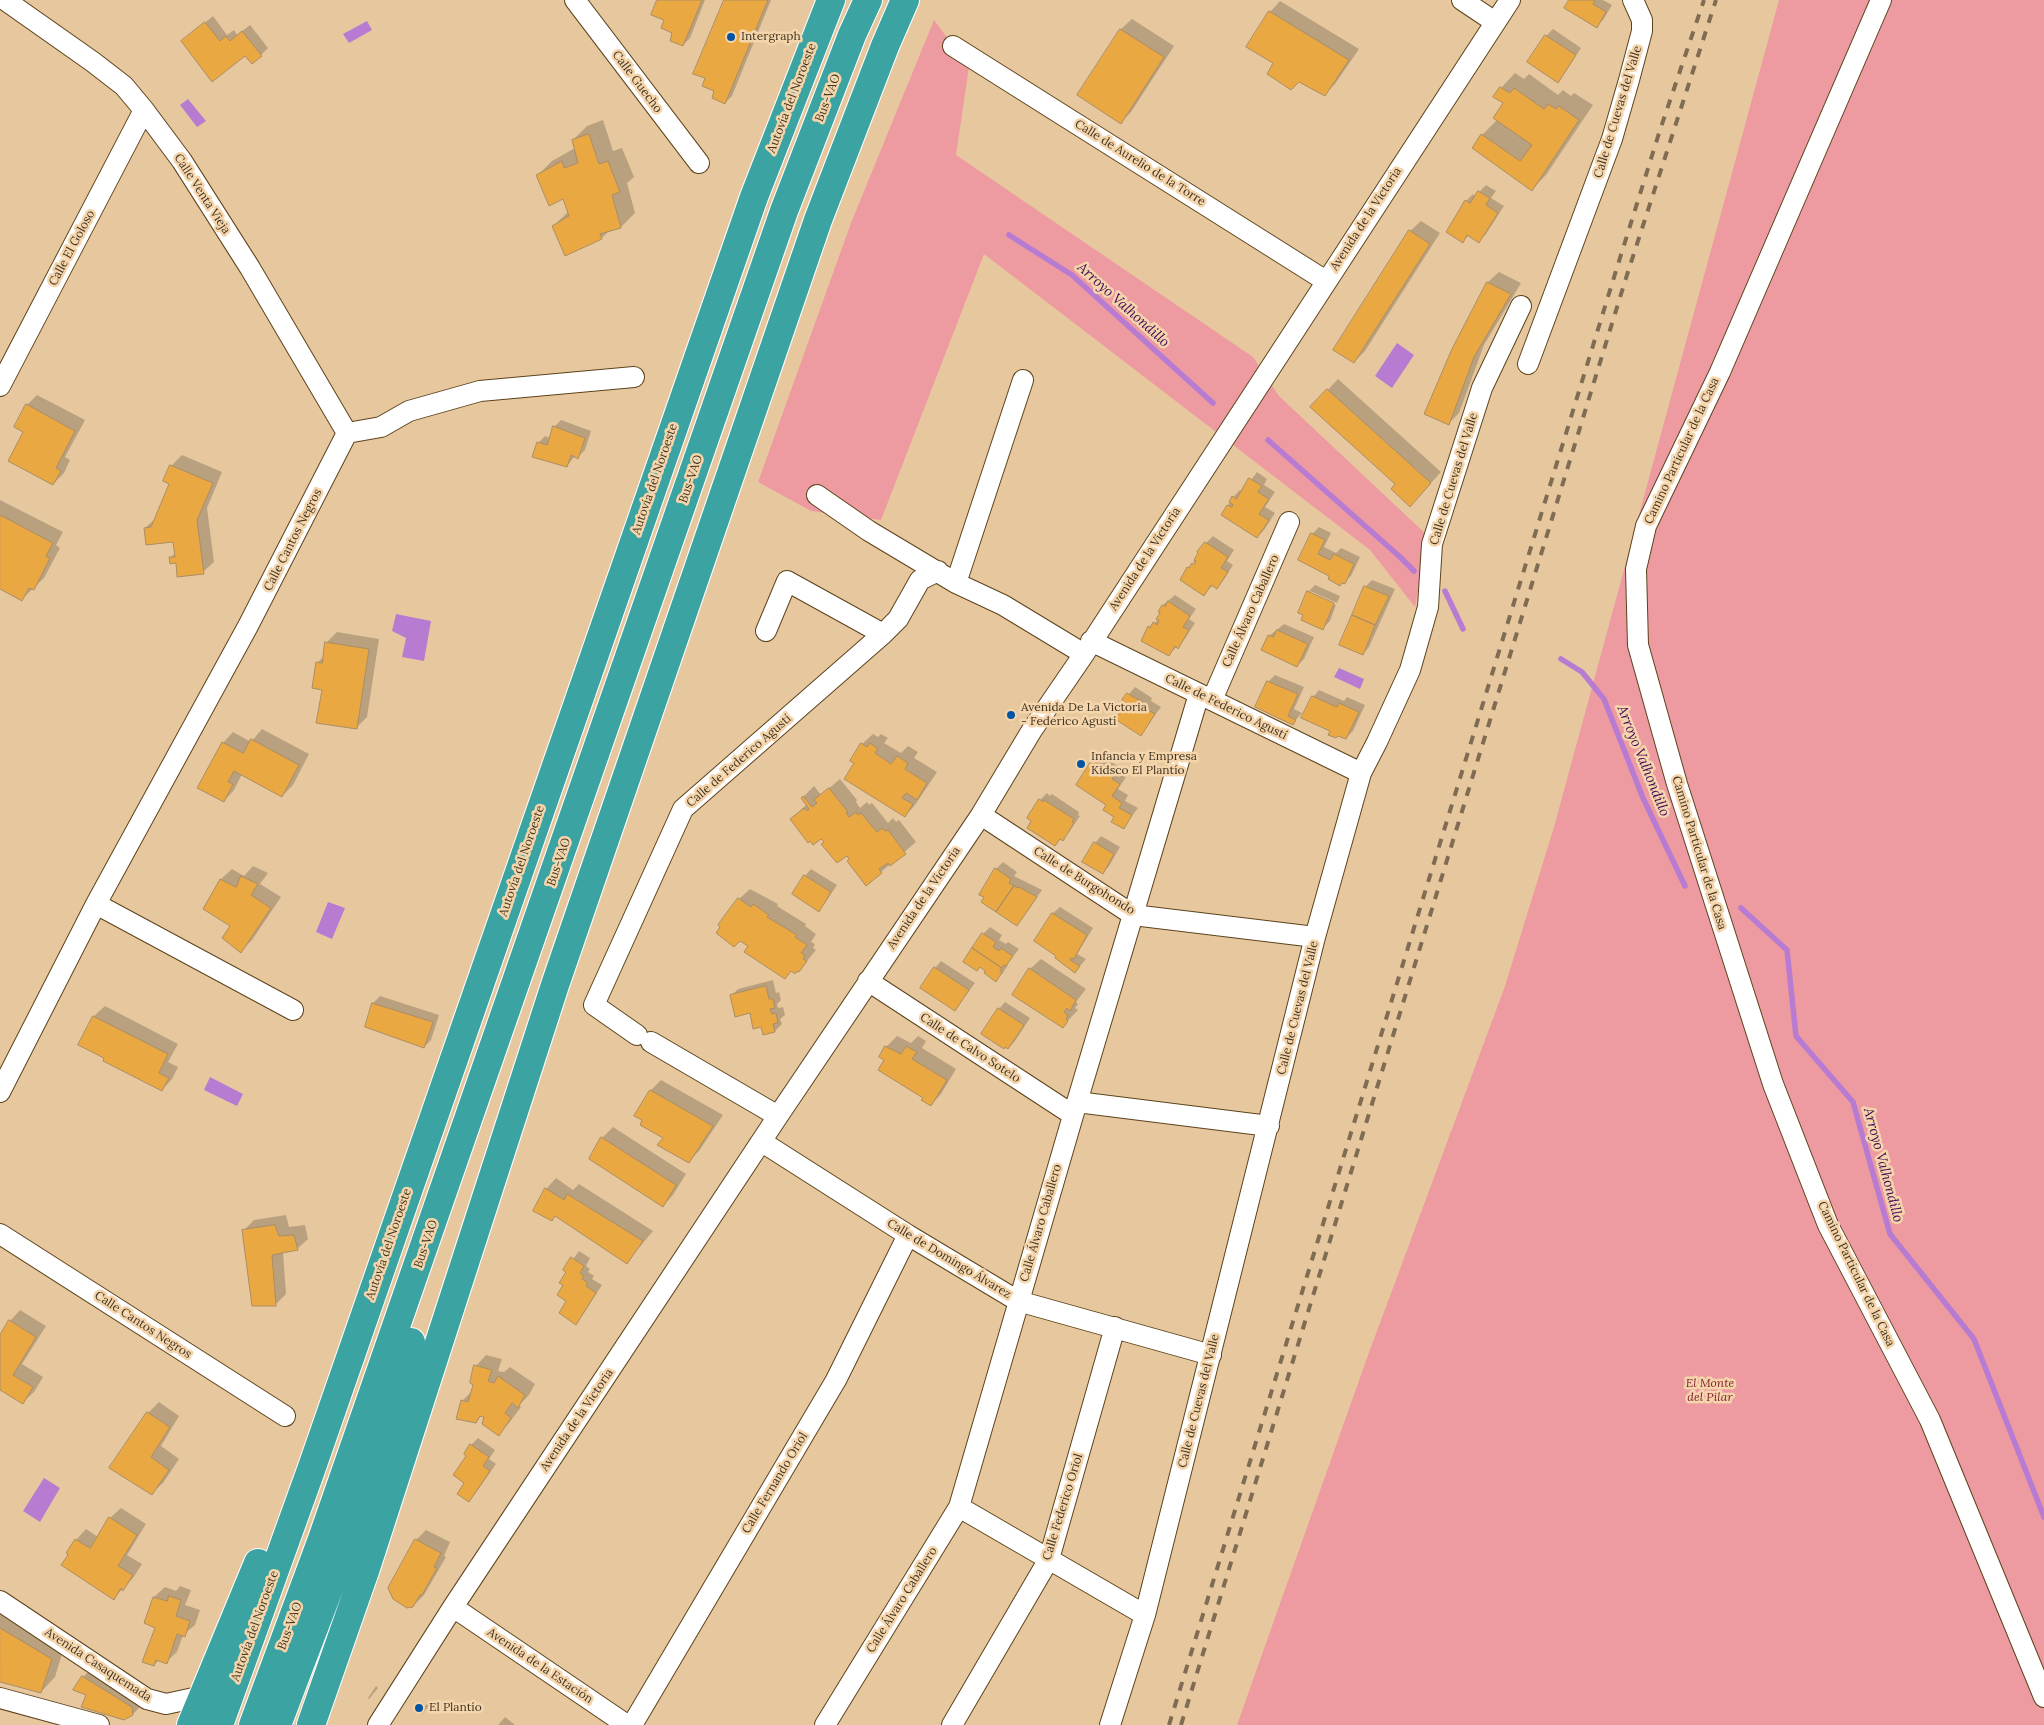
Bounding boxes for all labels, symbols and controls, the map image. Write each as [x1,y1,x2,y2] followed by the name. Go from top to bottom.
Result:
[741,30,801,44] place label: Intergraph
[725,31,737,43] marker: Intergraph
[764,41,820,155] street label: Autovía del Noroeste
[1591,44,1645,180] street label: Calle de Cuevas del Valle
[609,48,665,116] street label: Calle Guecho
[812,72,844,124] street label: Bus-VAO
[1072,117,1208,209] street label: Calle de Aurelio de la Torre
[171,151,233,237] street label: Calle Venta Vieja
[1327,165,1405,273] street label: Avenida de la Victoria
[46,208,98,288] street label: Calle El Goloso
[1073,259,1173,351] water label: Arroyo Valhondillo
[1642,375,1722,527] street label: Camino Particular de la Casa
[1427,411,1481,547] street label: Calle de Cuevas del Valle
[629,422,681,536] street label: Autovía del Noroeste
[676,453,706,505] street label: Bus-VAO
[261,486,325,594] street label: Calle Cantos Negros
[1106,505,1184,613] street label: Avenida de la Victoria
[1220,552,1282,670] street label: Calle Álvaro Caballero
[1163,671,1289,743] street label: Calle de Federico Agustí
[1021,701,1147,729] place label: Avenida De La Victoria - Federico Agustí
[1613,703,1673,819] water label: Arroyo Valhondillo
[1005,709,1017,721] marker: Avenida De La Victoria - Federico Agustí
[684,712,794,810] street label: Calle de Federico Agustí
[1091,750,1197,778] place label: Infancia y Empresa Kidsco El Plantío
[1075,758,1087,770] marker: Infancia y Empresa Kidsco El Plantío
[1669,774,1729,932] street label: Camino Particular de la Casa
[496,804,548,918] street label: Autovía del Noroeste
[544,836,574,888] street label: Bus-VAO
[884,844,964,952] street label: Avenida de la Victoria
[1031,844,1137,918] street label: Calle de Burgohondo
[1274,940,1322,1076] street label: Calle de Cuevas del Valle
[917,1010,1023,1086] street label: Calle de Calvo Sotelo
[1860,1106,1906,1224] water label: Arroyo Valhondillo
[1017,1162,1065,1284] street label: Calle Álvaro Caballero
[363,1187,415,1301] street label: Autovía del Noroeste
[1814,1199,1898,1349] street label: Camino Particular de la Casa
[884,1216,1014,1302] street label: Calle de Domingo Álvarez
[411,1218,441,1270] street label: Bus-VAO
[92,1288,194,1362] street label: Calle Cantos Negros
[1175,1333,1223,1469] street label: Calle de Cuevas del Valle
[537,1366,617,1474] street label: Avenida de la Victoria
[1686,1377,1734,1405] park label: El Monte del Pilar
[739,1430,811,1536] street label: Calle Fernando Oriol
[1040,1452,1086,1562] street label: Calle Federico Oriol
[864,1545,940,1655] street label: Calle Álvaro Caballero
[228,1569,282,1683] street label: Autovía del Noroeste
[275,1600,305,1652] street label: Bus-VAO
[42,1625,154,1705] street label: Avenida Casaquemada
[484,1625,596,1707] street label: Avenida de la Estación
[429,1701,482,1715] place label: El Plantío
[413,1702,425,1714] marker: El Plantío

